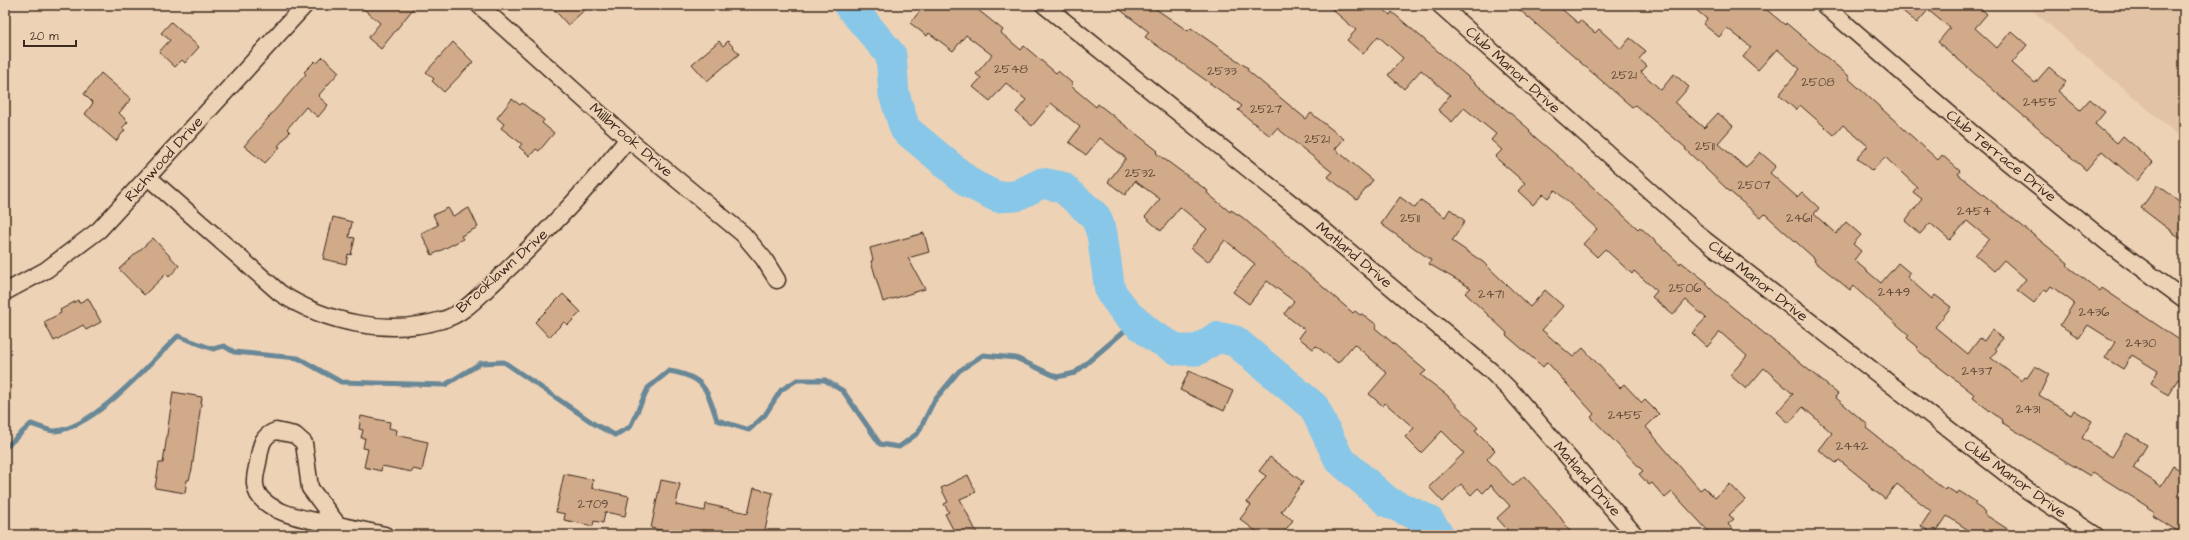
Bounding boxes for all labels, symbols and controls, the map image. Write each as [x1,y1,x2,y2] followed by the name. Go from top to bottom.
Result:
[24,22,76,48] scale bar
[1461,22,1565,118] street label: Club Manor Drive
[30,28,59,45] text: 20 m
[994,60,1029,78] house number: 2548
[1207,62,1237,80] house number: 2533
[1611,66,1637,84] house number: 2521
[1801,73,1835,91] house number: 2508
[2023,93,2057,111] house number: 2455
[585,98,677,182] street label: Millbrook Drive
[1250,100,1282,118] house number: 2527
[1941,105,2061,207] street label: Club Terrace Drive
[120,112,208,206] street label: Richwood Drive
[1304,130,1330,148] house number: 2521
[1695,137,1715,155] house number: 2511
[1125,164,1156,182] house number: 2532
[1738,176,1770,194] house number: 2507
[1957,202,1991,220] house number: 2454
[1400,209,1420,227] house number: 2511
[1786,209,1812,227] house number: 2461
[1311,217,1397,293] street label: Matland Drive
[452,224,552,318] street label: Brooklawn Drive
[1704,235,1812,327] street label: Club Manor Drive
[1669,279,1702,297] house number: 2506
[1878,283,1910,301] house number: 2449
[1478,285,1504,303] house number: 2471
[2078,303,2110,321] house number: 2436
[2125,334,2157,352] house number: 2430
[1962,362,1992,380] house number: 2437
[2016,400,2041,418] house number: 2431
[1608,406,1642,424] house number: 2455
[1960,435,2070,523] street label: Club Manor Drive
[1548,437,1626,521] street label: Matland Drive
[1836,437,1869,455] house number: 2442
[577,495,609,513] house number: 2709

